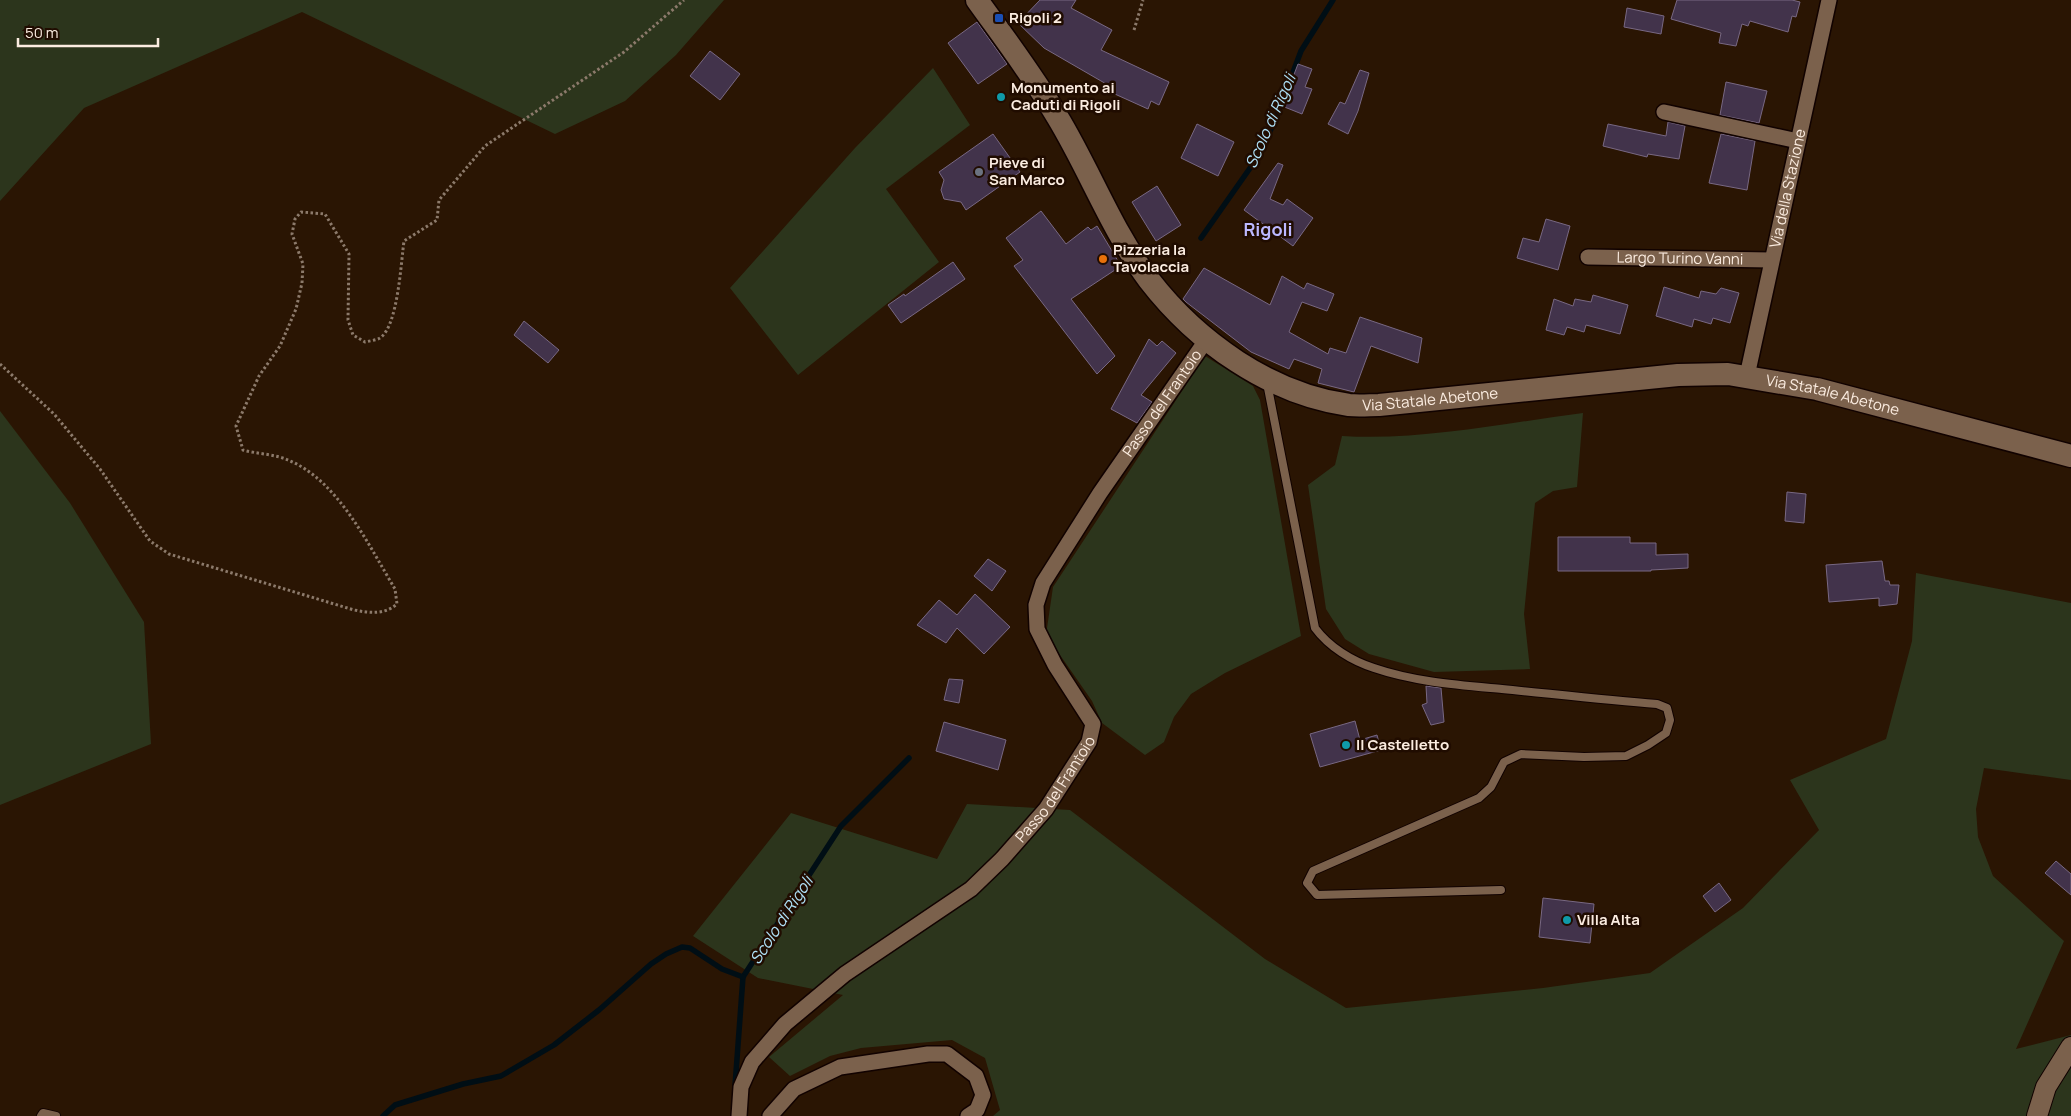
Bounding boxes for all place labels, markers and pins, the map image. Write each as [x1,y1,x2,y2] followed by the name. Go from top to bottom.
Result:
[1009,7,1062,28] place label: Rigoli 2
[993,12,1005,24] marker: Rigoli 2
[1011,77,1121,115] place label: Monumento ai Caduti di Rigoli
[995,91,1007,103] marker: Monumento ai Caduti di Rigoli
[989,152,1065,190] place label: Pieve di San Marco
[973,166,985,178] marker: Pieve di San Marco
[1113,239,1189,277] place label: Pizzeria la Tavolaccia
[1097,253,1109,265] marker: Pizzeria la Tavolaccia
[1356,734,1449,755] place label: Il Castelletto
[1340,739,1352,751] marker: Il Castelletto
[1577,909,1640,930] place label: Villa Alta
[1561,914,1573,926] marker: Villa Alta

